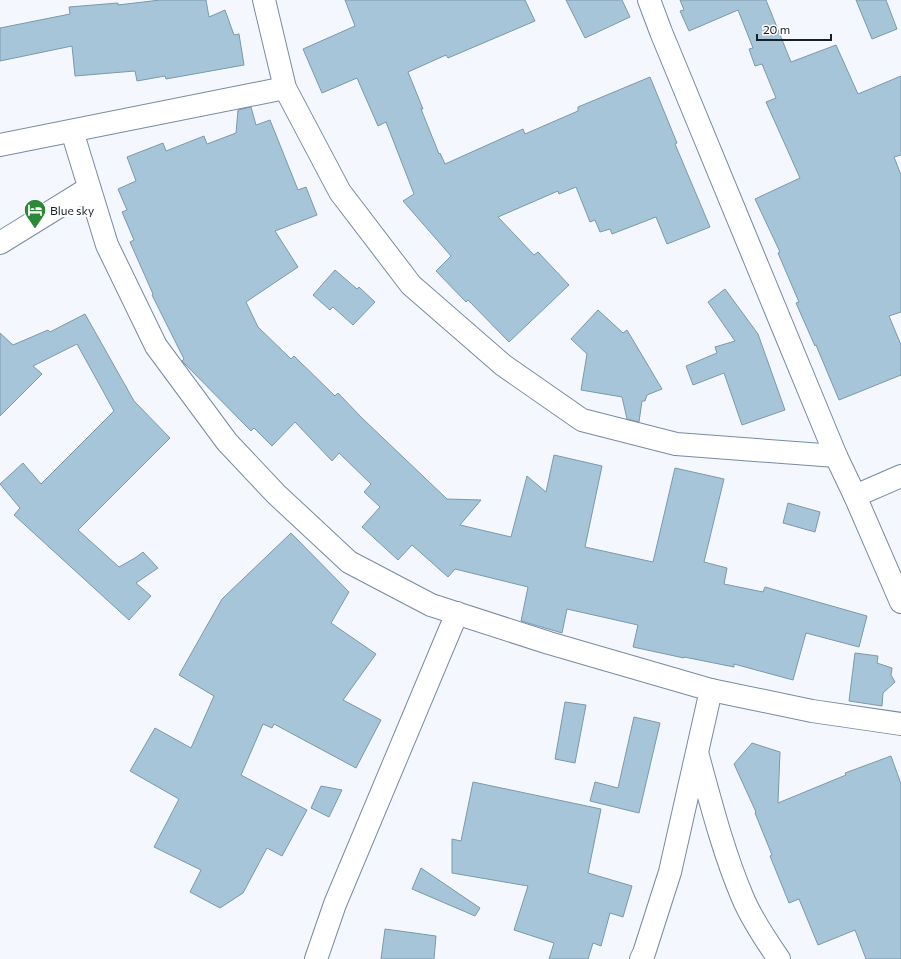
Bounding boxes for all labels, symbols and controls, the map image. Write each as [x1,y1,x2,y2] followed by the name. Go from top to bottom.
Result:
[757,16,831,42] scale bar
[763,22,790,36] text: 20 m
[22,197,48,230] hotel icon: Blue sky
[50,203,94,217] place label: Blue sky

